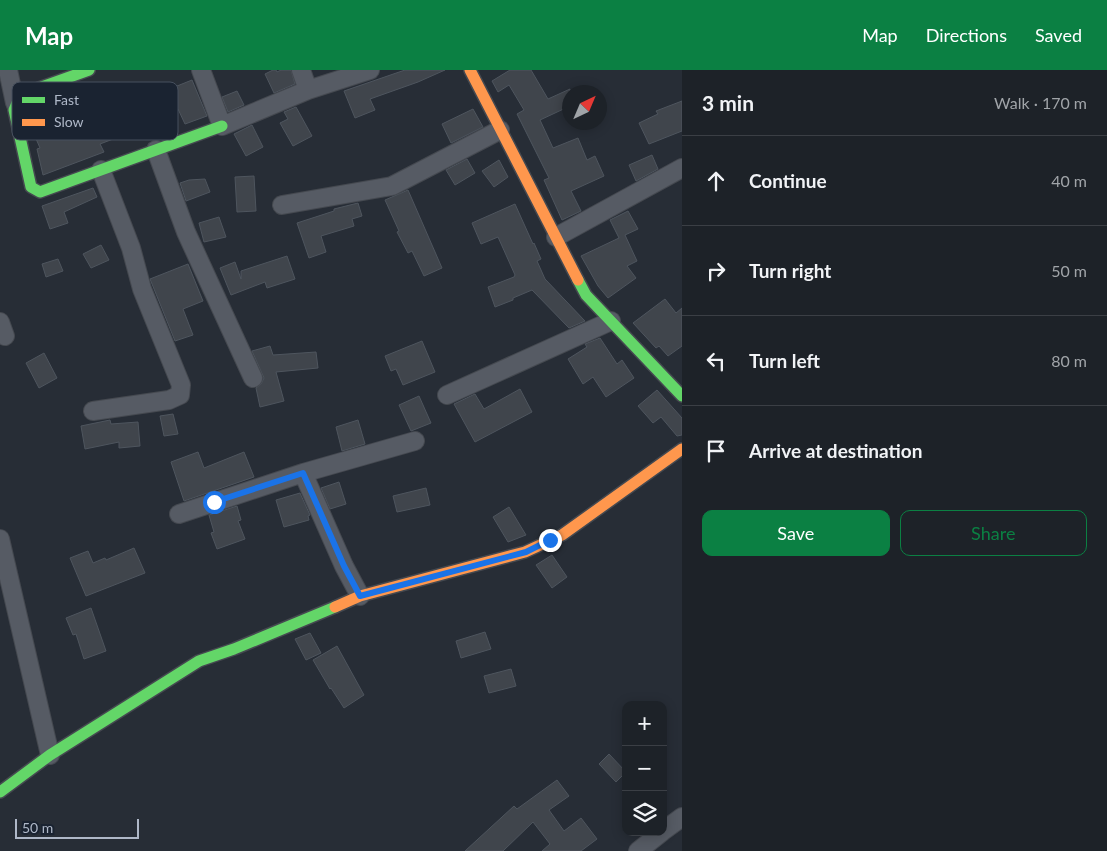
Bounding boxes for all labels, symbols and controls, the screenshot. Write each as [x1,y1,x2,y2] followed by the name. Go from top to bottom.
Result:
[25,21,73,50] text: Map
[862,24,898,46] text: Map
[926,24,1007,46] text: Directions
[1035,24,1082,46] text: Saved
[12,82,178,140] legend
[562,85,607,130] north arrow
[702,90,754,115] text: 3 min
[54,91,79,108] text: Fast
[994,93,1087,112] text: Walk · 170 m
[54,113,84,130] text: Slow
[702,167,730,195] icon: ahead
[749,169,827,192] text: Continue
[1051,171,1087,190] text: 40 m
[702,257,730,285] icon: right
[749,259,831,282] text: Turn right
[1051,261,1087,280] text: 50 m
[702,347,730,375] icon: left
[749,349,820,372] text: Turn left
[1051,351,1087,370] text: 80 m
[702,437,730,465] icon: arrive
[749,439,922,462] text: Arrive at destination
[203,491,226,514] route start
[702,510,890,556] button: Save
[900,510,1087,556] button: Share
[539,529,562,552] route end
[622,701,667,836] map controls
[622,701,667,746] button: +
[622,746,667,791] button: −
[622,791,667,836] button: layers
[15,816,139,839] scale bar
[22,819,53,836] text: 50 m

